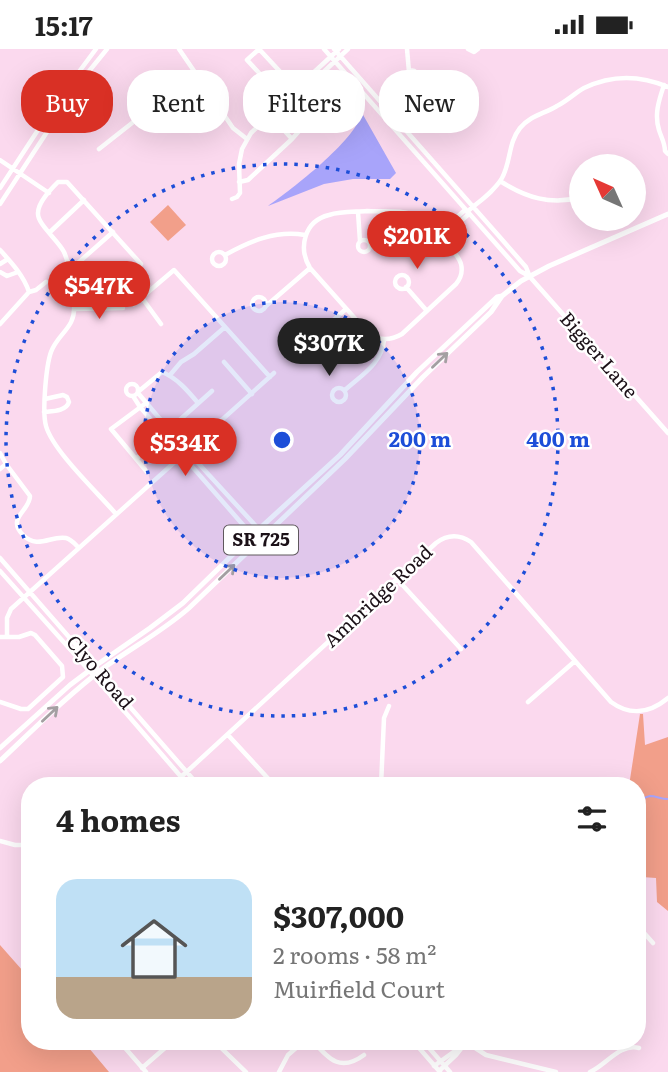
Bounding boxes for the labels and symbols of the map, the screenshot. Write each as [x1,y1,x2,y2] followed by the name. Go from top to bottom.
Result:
[569,154,646,231] north arrow
[368,211,466,271] pin: $201K
[50,261,148,321] pin: $547K
[554,305,645,404] street label: Bigger Lane
[280,319,378,378] pin: $307K
[431,352,448,369] one-way arrow
[136,419,234,478] pin: $534K
[389,422,451,453] text: 200 m
[526,422,590,453] text: 400 m
[270,428,294,452] centre of rings
[224,525,298,554] road number: SR 725
[317,537,438,653] street label: Ambridge Road
[218,564,235,581] one-way arrow
[61,628,141,715] street label: Clyo Road
[41,706,58,723] one-way arrow

